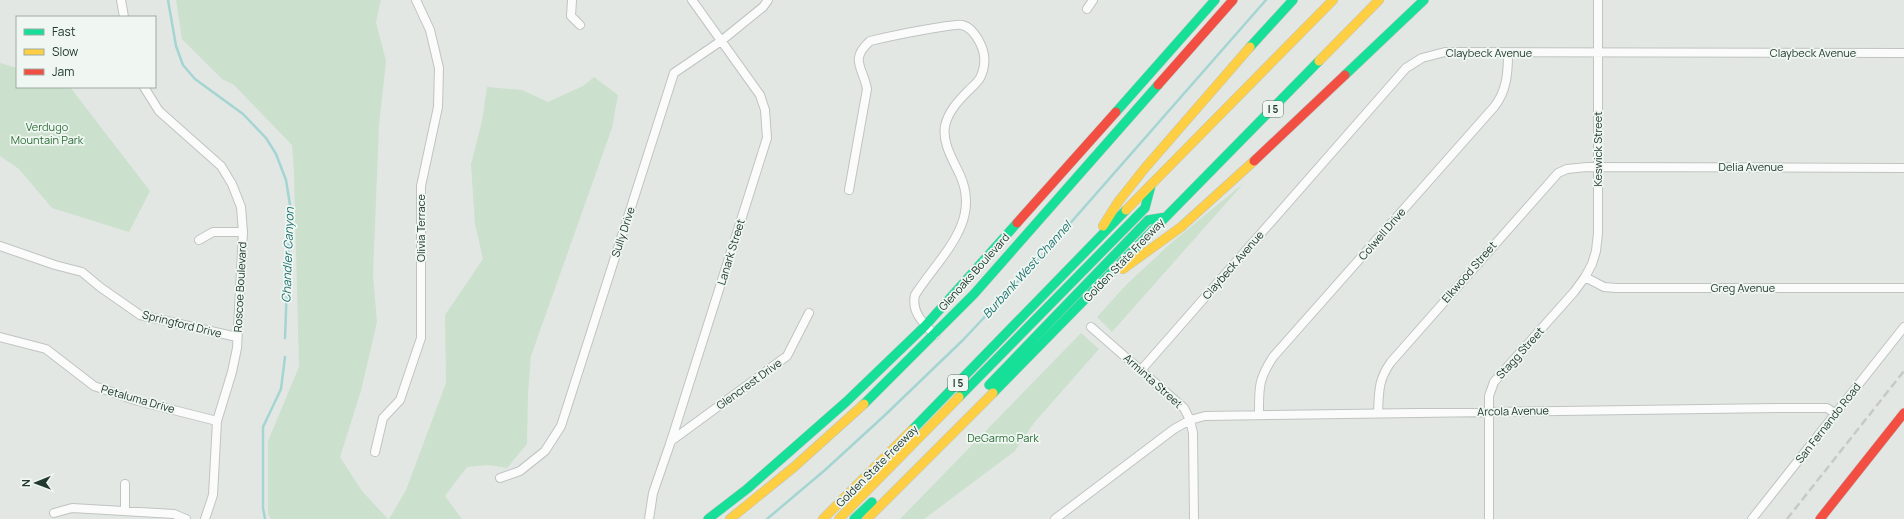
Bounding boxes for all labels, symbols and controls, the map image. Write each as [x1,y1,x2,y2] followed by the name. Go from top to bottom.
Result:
[16,16,156,88] legend
[52,23,76,40] text: Fast
[52,43,78,60] text: Slow
[1446,45,1533,60] street label: Claybeck Avenue
[1770,45,1857,60] street label: Claybeck Avenue
[52,63,74,80] text: Jam
[1263,101,1283,117] road number: I 5
[1590,111,1605,187] street label: Keswick Street
[11,119,84,147] park label: Verdugo Mountain Park
[1719,159,1784,174] street label: Delia Avenue
[413,194,428,262] street label: Olivia Terrace
[607,204,638,259] street label: Sully Drive
[1355,204,1409,263] street label: Colwell Drive
[277,206,298,303] water label: Chandler Canyon
[1080,215,1167,304] street label: Golden State Freeway
[978,216,1076,322] water label: Burbank West Channel
[713,217,748,287] street label: Lanark Street
[1199,227,1267,302] street label: Claybeck Avenue
[935,230,1012,314] street label: Glenoaks Boulevard
[1438,238,1499,305] street label: Elkwood Street
[230,241,249,333] street label: Roscoe Boulevard
[1711,280,1776,295] street label: Greg Avenue
[141,306,224,341] street label: Springford Drive
[1492,324,1547,382] street label: Stagg Street
[1121,350,1186,411] street label: Arminta Street
[713,354,785,412] street label: Glencrest Drive
[948,375,968,391] road number: I 5
[1792,380,1864,466] street label: San Fernando Road
[100,381,177,416] street label: Petaluma Drive
[1477,402,1550,419] street label: Arcola Avenue
[832,421,921,510] street label: Golden State Freeway
[967,430,1039,445] park label: DeGarmo Park
[16,463,56,503] north arrow
[18,479,33,487] text: N

